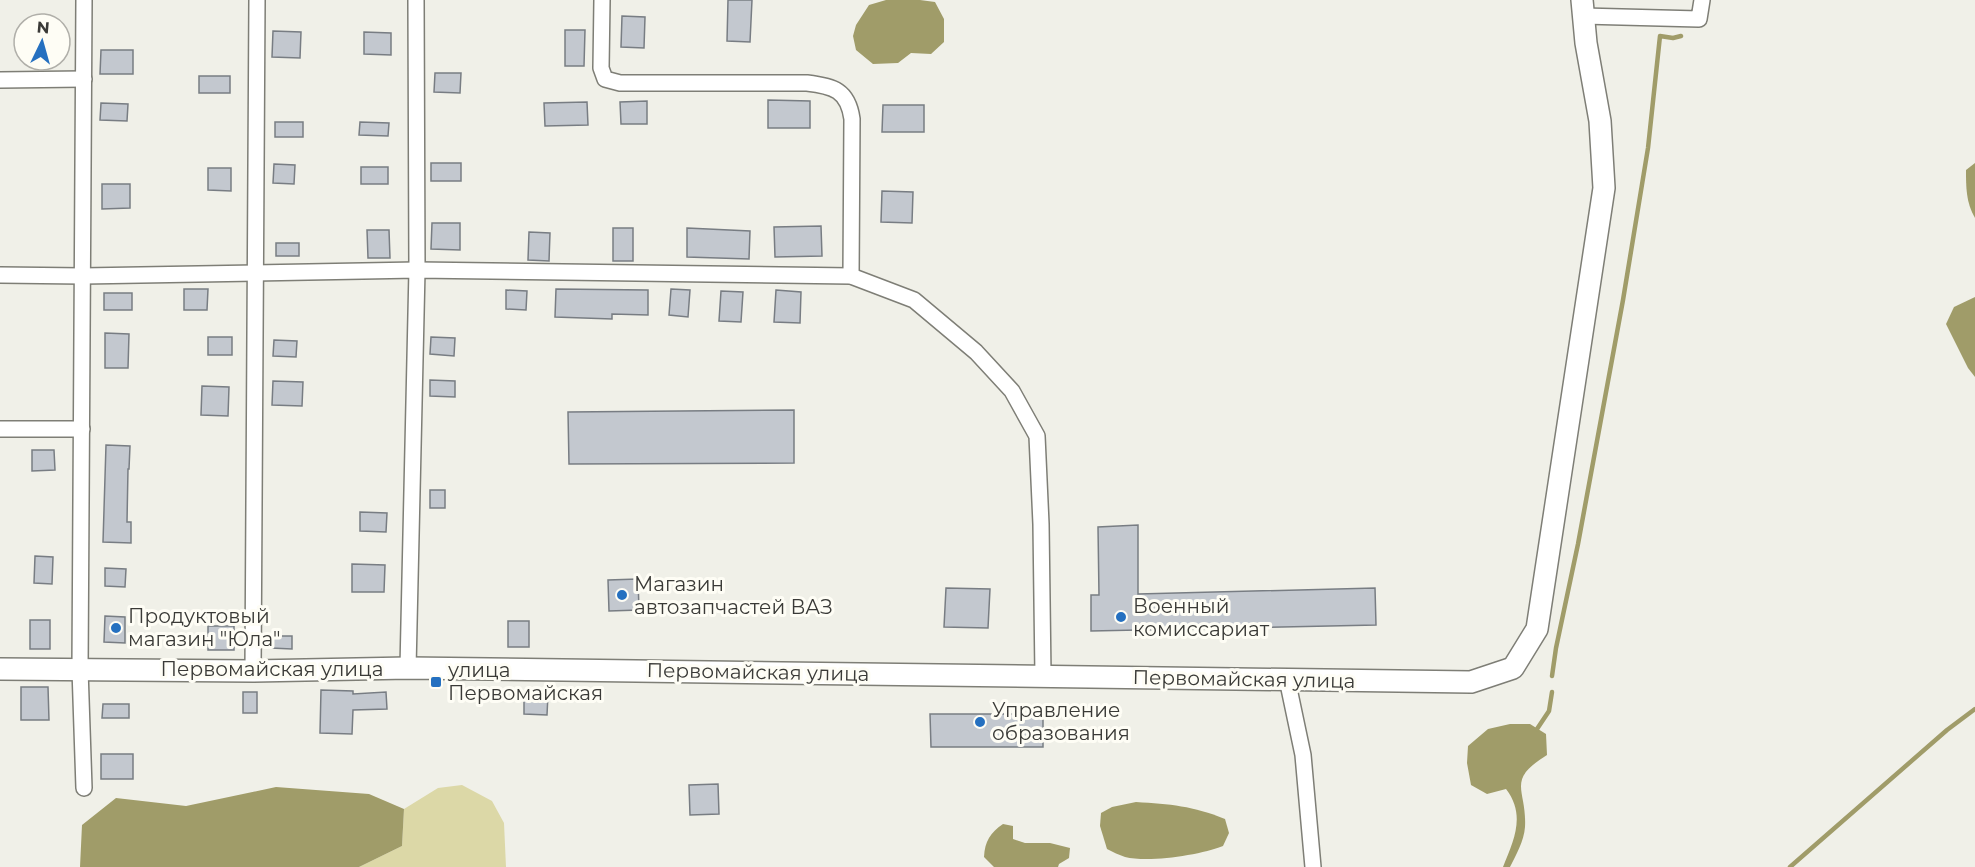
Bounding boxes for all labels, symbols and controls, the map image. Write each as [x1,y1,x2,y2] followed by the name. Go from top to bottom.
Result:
[12,12,72,72] north arrow
[36,18,51,38] text: N
[634,572,833,619] place label: Магазин автозапчастей ВАЗ
[615,588,629,602] marker: Магазин автозапчастей ВАЗ
[1133,594,1270,641] place label: Военный комиссариат
[128,604,281,651] place label: Продуктовый магазин "Юла"
[1114,610,1128,624] marker: Военный комиссариат
[109,621,123,635] marker: Продуктовый магазин "Юла"
[161,657,383,681] street label: Первомайская улица
[447,658,603,705] place label: улица Первомайская
[646,658,870,686] street label: Первомайская улица
[1132,665,1356,693] street label: Первомайская улица
[429,675,443,689] marker: улица Первомайская
[992,698,1130,745] place label: Управление образования
[973,715,987,729] marker: Управление образования

